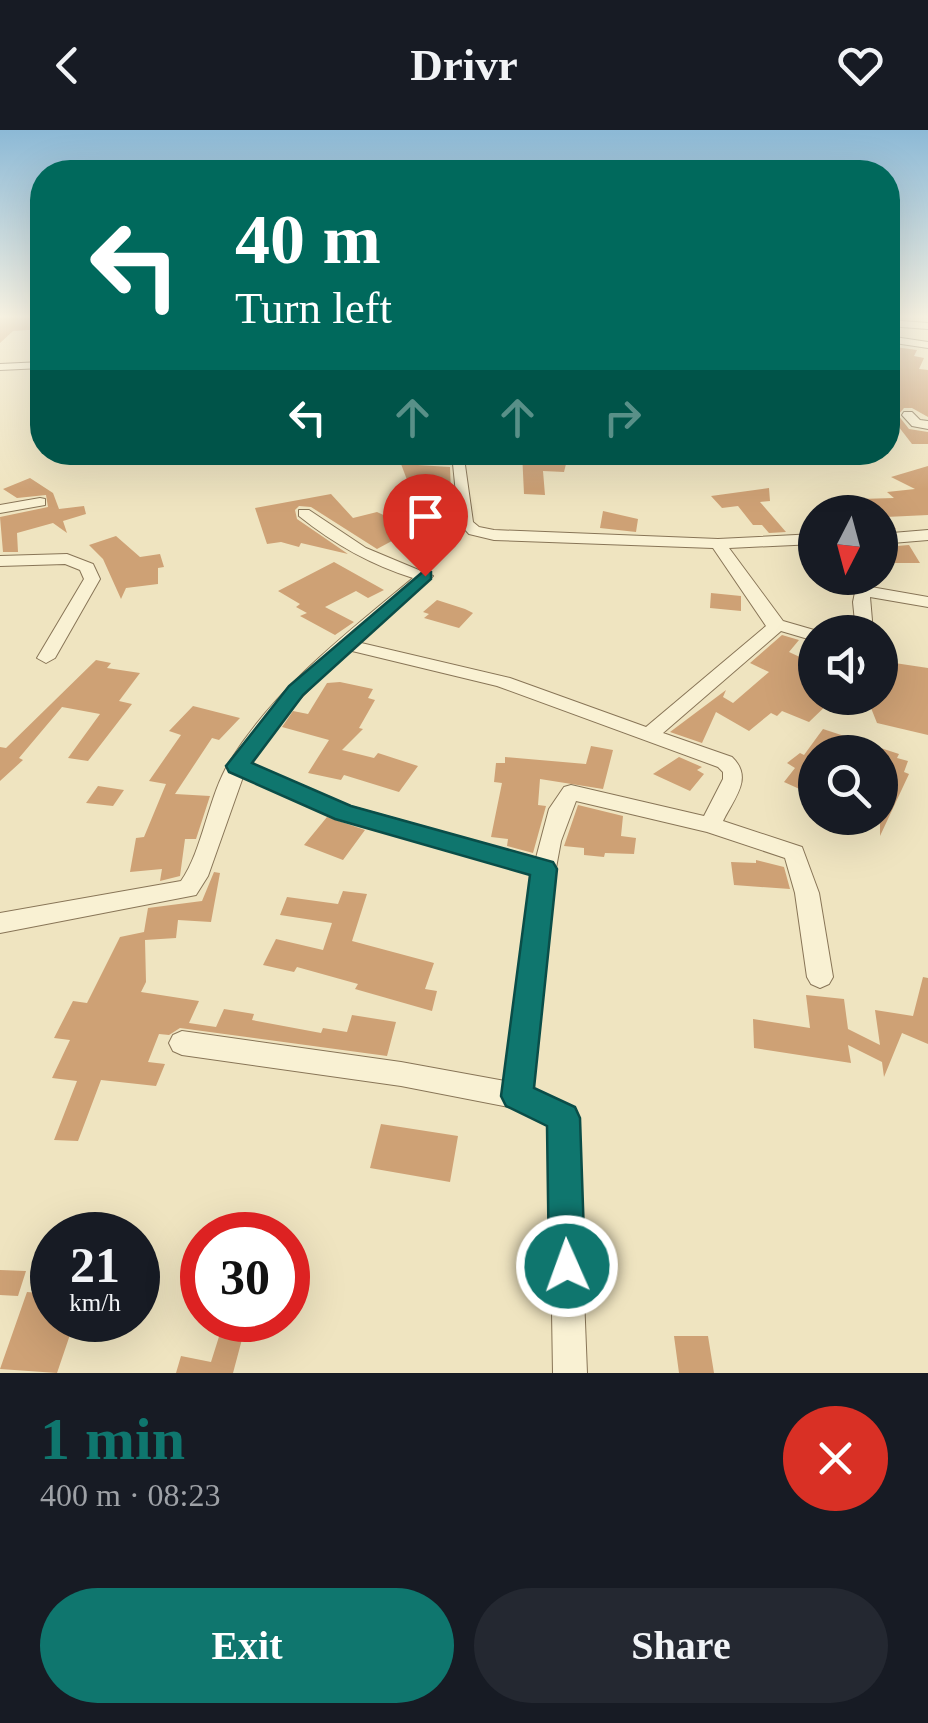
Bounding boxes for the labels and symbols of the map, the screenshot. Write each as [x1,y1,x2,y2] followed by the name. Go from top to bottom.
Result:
[383,474,468,577] pin
[798,495,898,595] north arrow
[180,1212,310,1342] speed limit sign: 30
[515,1214,619,1318] position arrow

